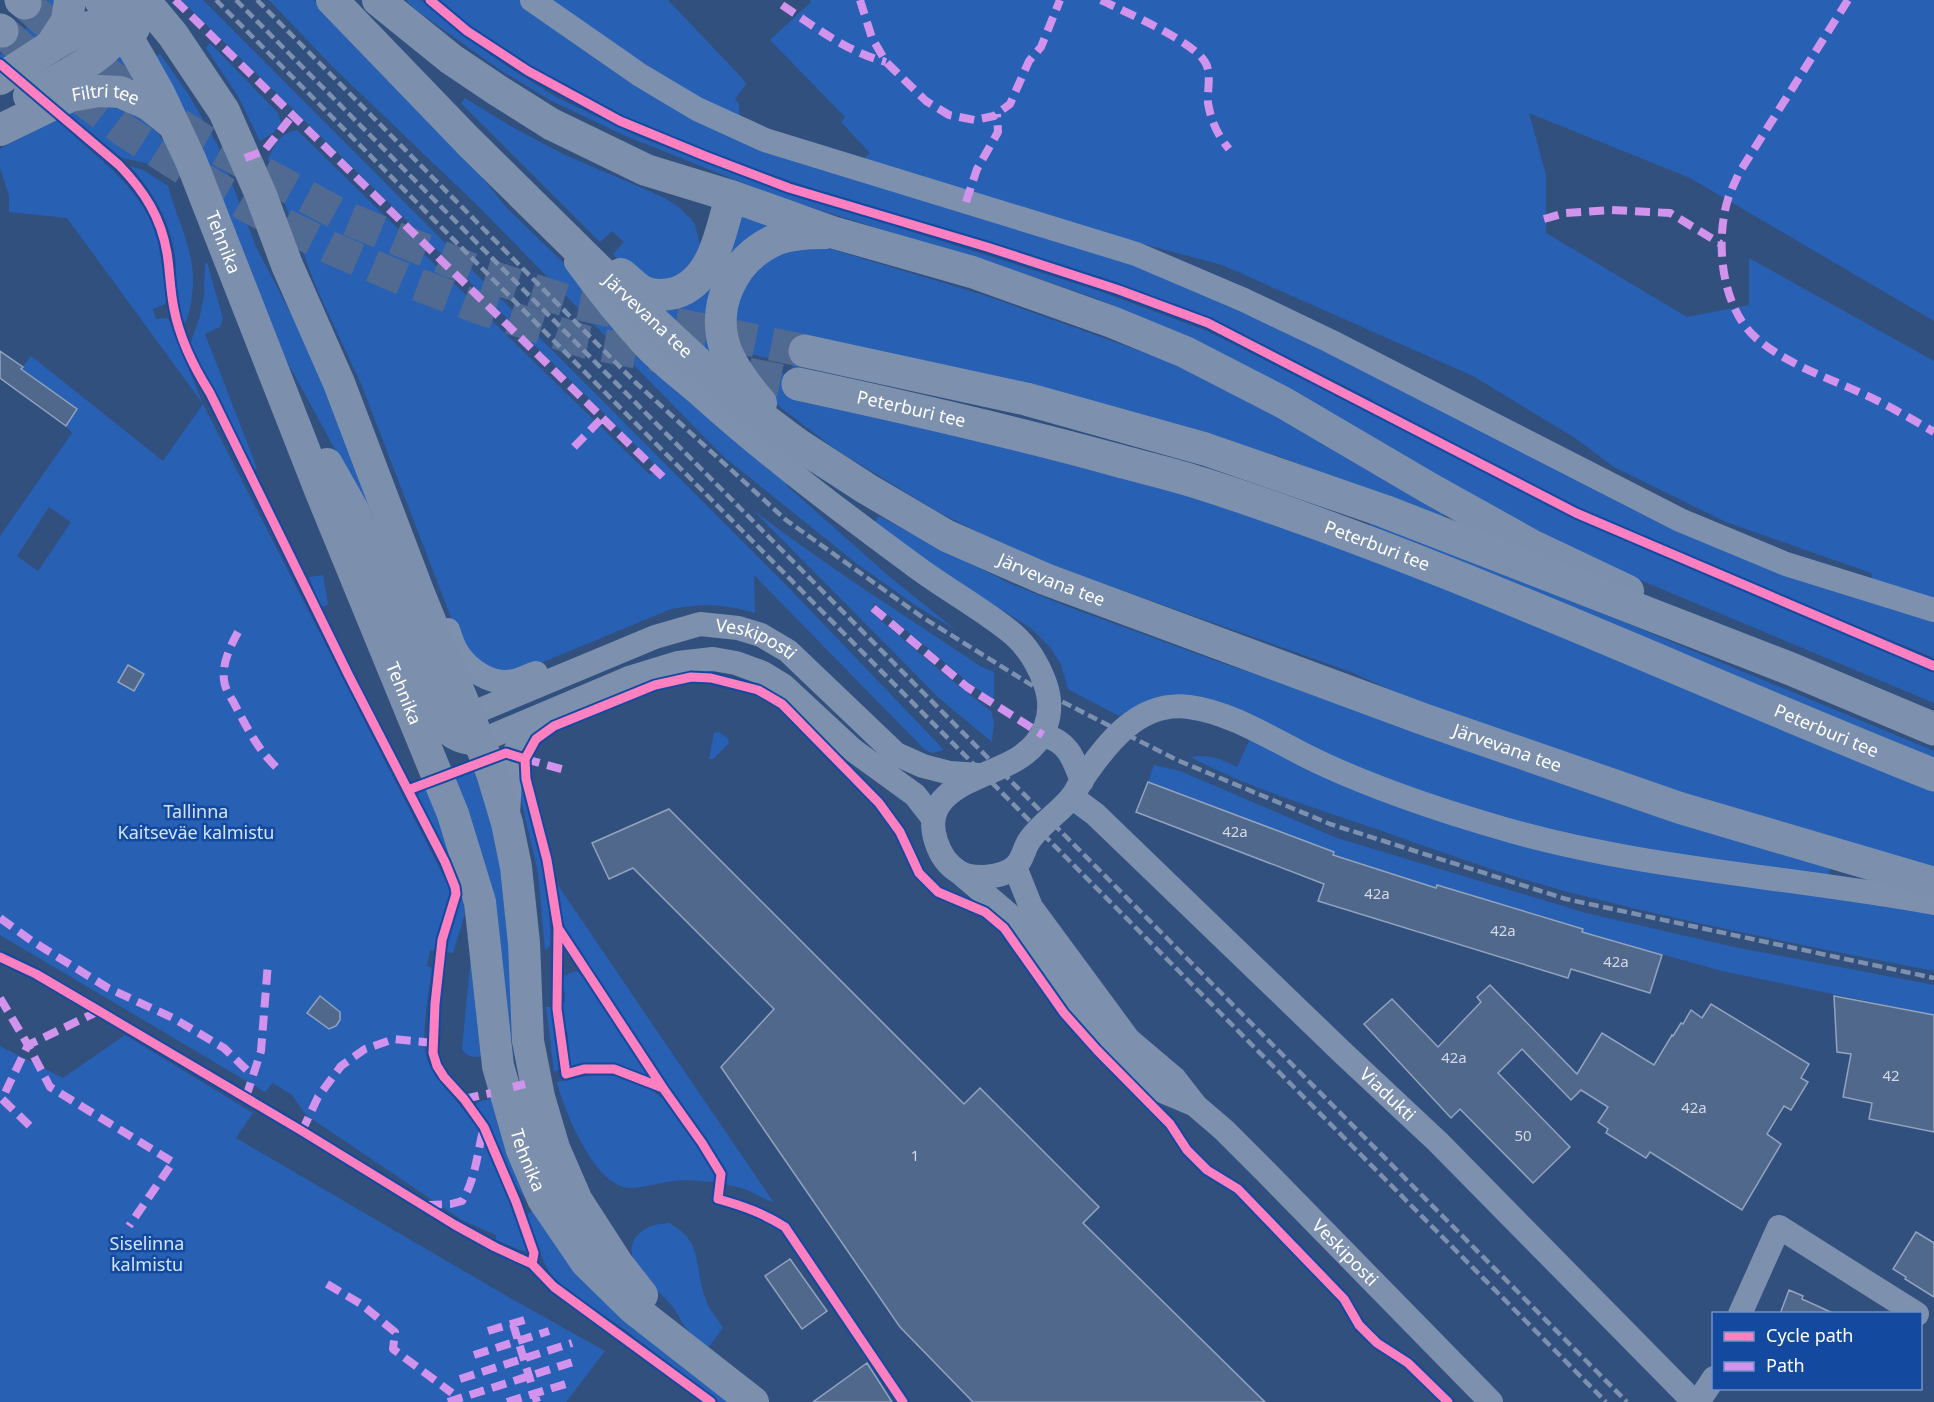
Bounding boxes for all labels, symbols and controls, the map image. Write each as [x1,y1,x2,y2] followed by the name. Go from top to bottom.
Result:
[70,78,144,110] street label: Filtri tee
[201,207,247,277] street label: Tehnika
[597,267,698,363] street label: Järvevana tee
[855,384,968,432] street label: Peterburi tee
[1321,514,1434,576] street label: Peterburi tee
[993,546,1109,611] street label: Järvevana tee
[715,613,802,664] street label: Veskiposti
[381,658,428,728] street label: Tehnika
[1771,698,1883,762] street label: Peterburi tee
[1448,717,1565,777] street label: Järvevana tee
[118,799,274,844] park label: Tallinna Kaitseväe kalmistu
[1222,821,1248,841] house number: 42a
[1364,883,1390,903] house number: 42a
[1490,920,1516,940] house number: 42a
[1603,951,1629,971] house number: 42a
[1441,1047,1467,1067] house number: 42a
[1355,1062,1421,1126] street label: Viadukti
[1882,1065,1900,1085] house number: 42
[1681,1097,1707,1117] house number: 42a
[1514,1125,1532,1145] house number: 50
[506,1126,551,1195] street label: Tehnika
[911,1145,919,1165] house number: 1
[1307,1213,1384,1291] street label: Veskiposti
[110,1231,184,1276] park label: Siselinna kalmistu
[1712,1312,1922,1390] legend
[1766,1323,1853,1347] text: Cycle path
[1766,1353,1805,1377] text: Path

